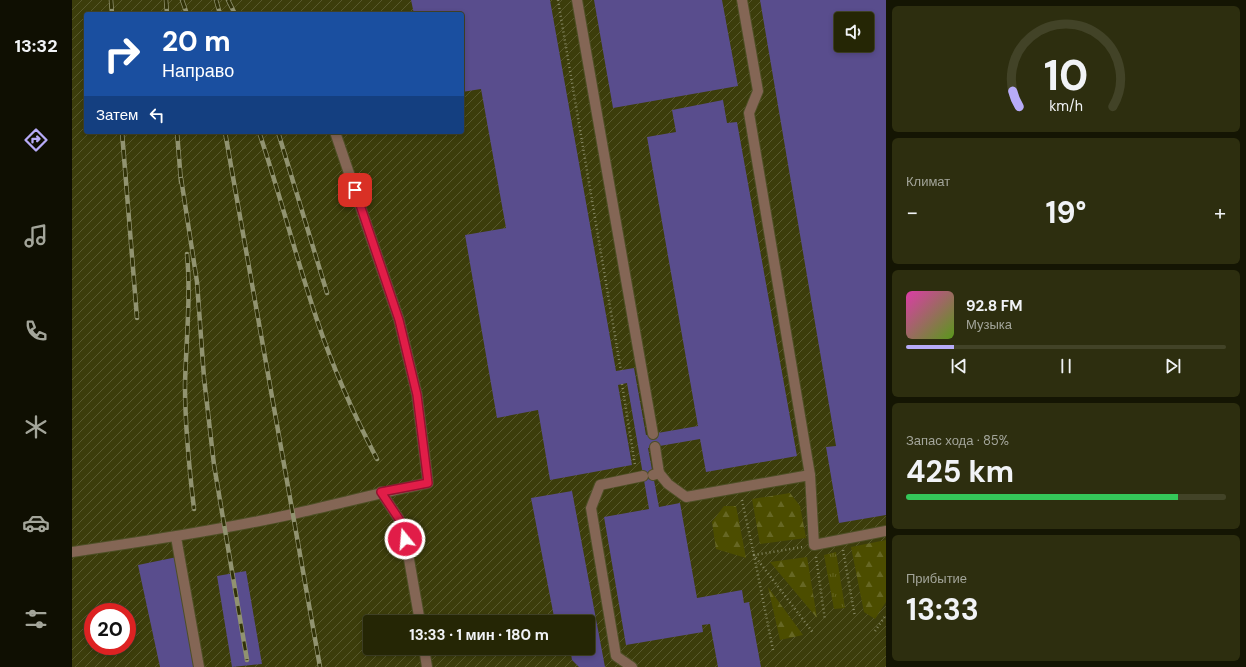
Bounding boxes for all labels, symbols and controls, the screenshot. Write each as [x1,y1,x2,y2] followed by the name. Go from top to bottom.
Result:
[834,12,874,52] map controls
[834,12,874,52] button: sound
[162,23,231,60] text: 20 m
[96,28,148,80] icon: right
[14,34,58,58] text: 13:32
[1044,49,1088,103] text: 10
[162,59,234,83] text: Направо
[1049,97,1083,115] text: km/h
[146,104,168,126] icon: left
[96,105,138,125] text: Затем
[22,126,50,154] icon: directions
[338,173,372,207] pin
[906,173,950,190] text: Климат
[344,179,366,201] icon: arrive
[1046,193,1086,232] text: 19°
[906,198,918,227] text: −
[1214,198,1226,227] text: +
[22,222,50,250] icon: music
[966,296,1023,316] text: 92.8 FM
[966,316,1012,333] text: Музыка
[22,317,50,345] icon: phone
[948,355,970,377] icon: previous
[1055,355,1077,377] icon: pause
[1162,355,1184,377] icon: next
[22,413,50,441] icon: climate
[906,432,1009,449] text: Запас хода · 85%
[906,452,1014,491] text: 425 km
[22,509,50,537] icon: car
[384,518,426,560] position arrow
[906,570,967,587] text: Прибытие
[906,590,979,629] text: 13:33
[84,603,136,655] speed limit sign: 20
[22,605,50,633] icon: filters
[409,625,549,645] text: 13:33 · 1 мин · 180 m

